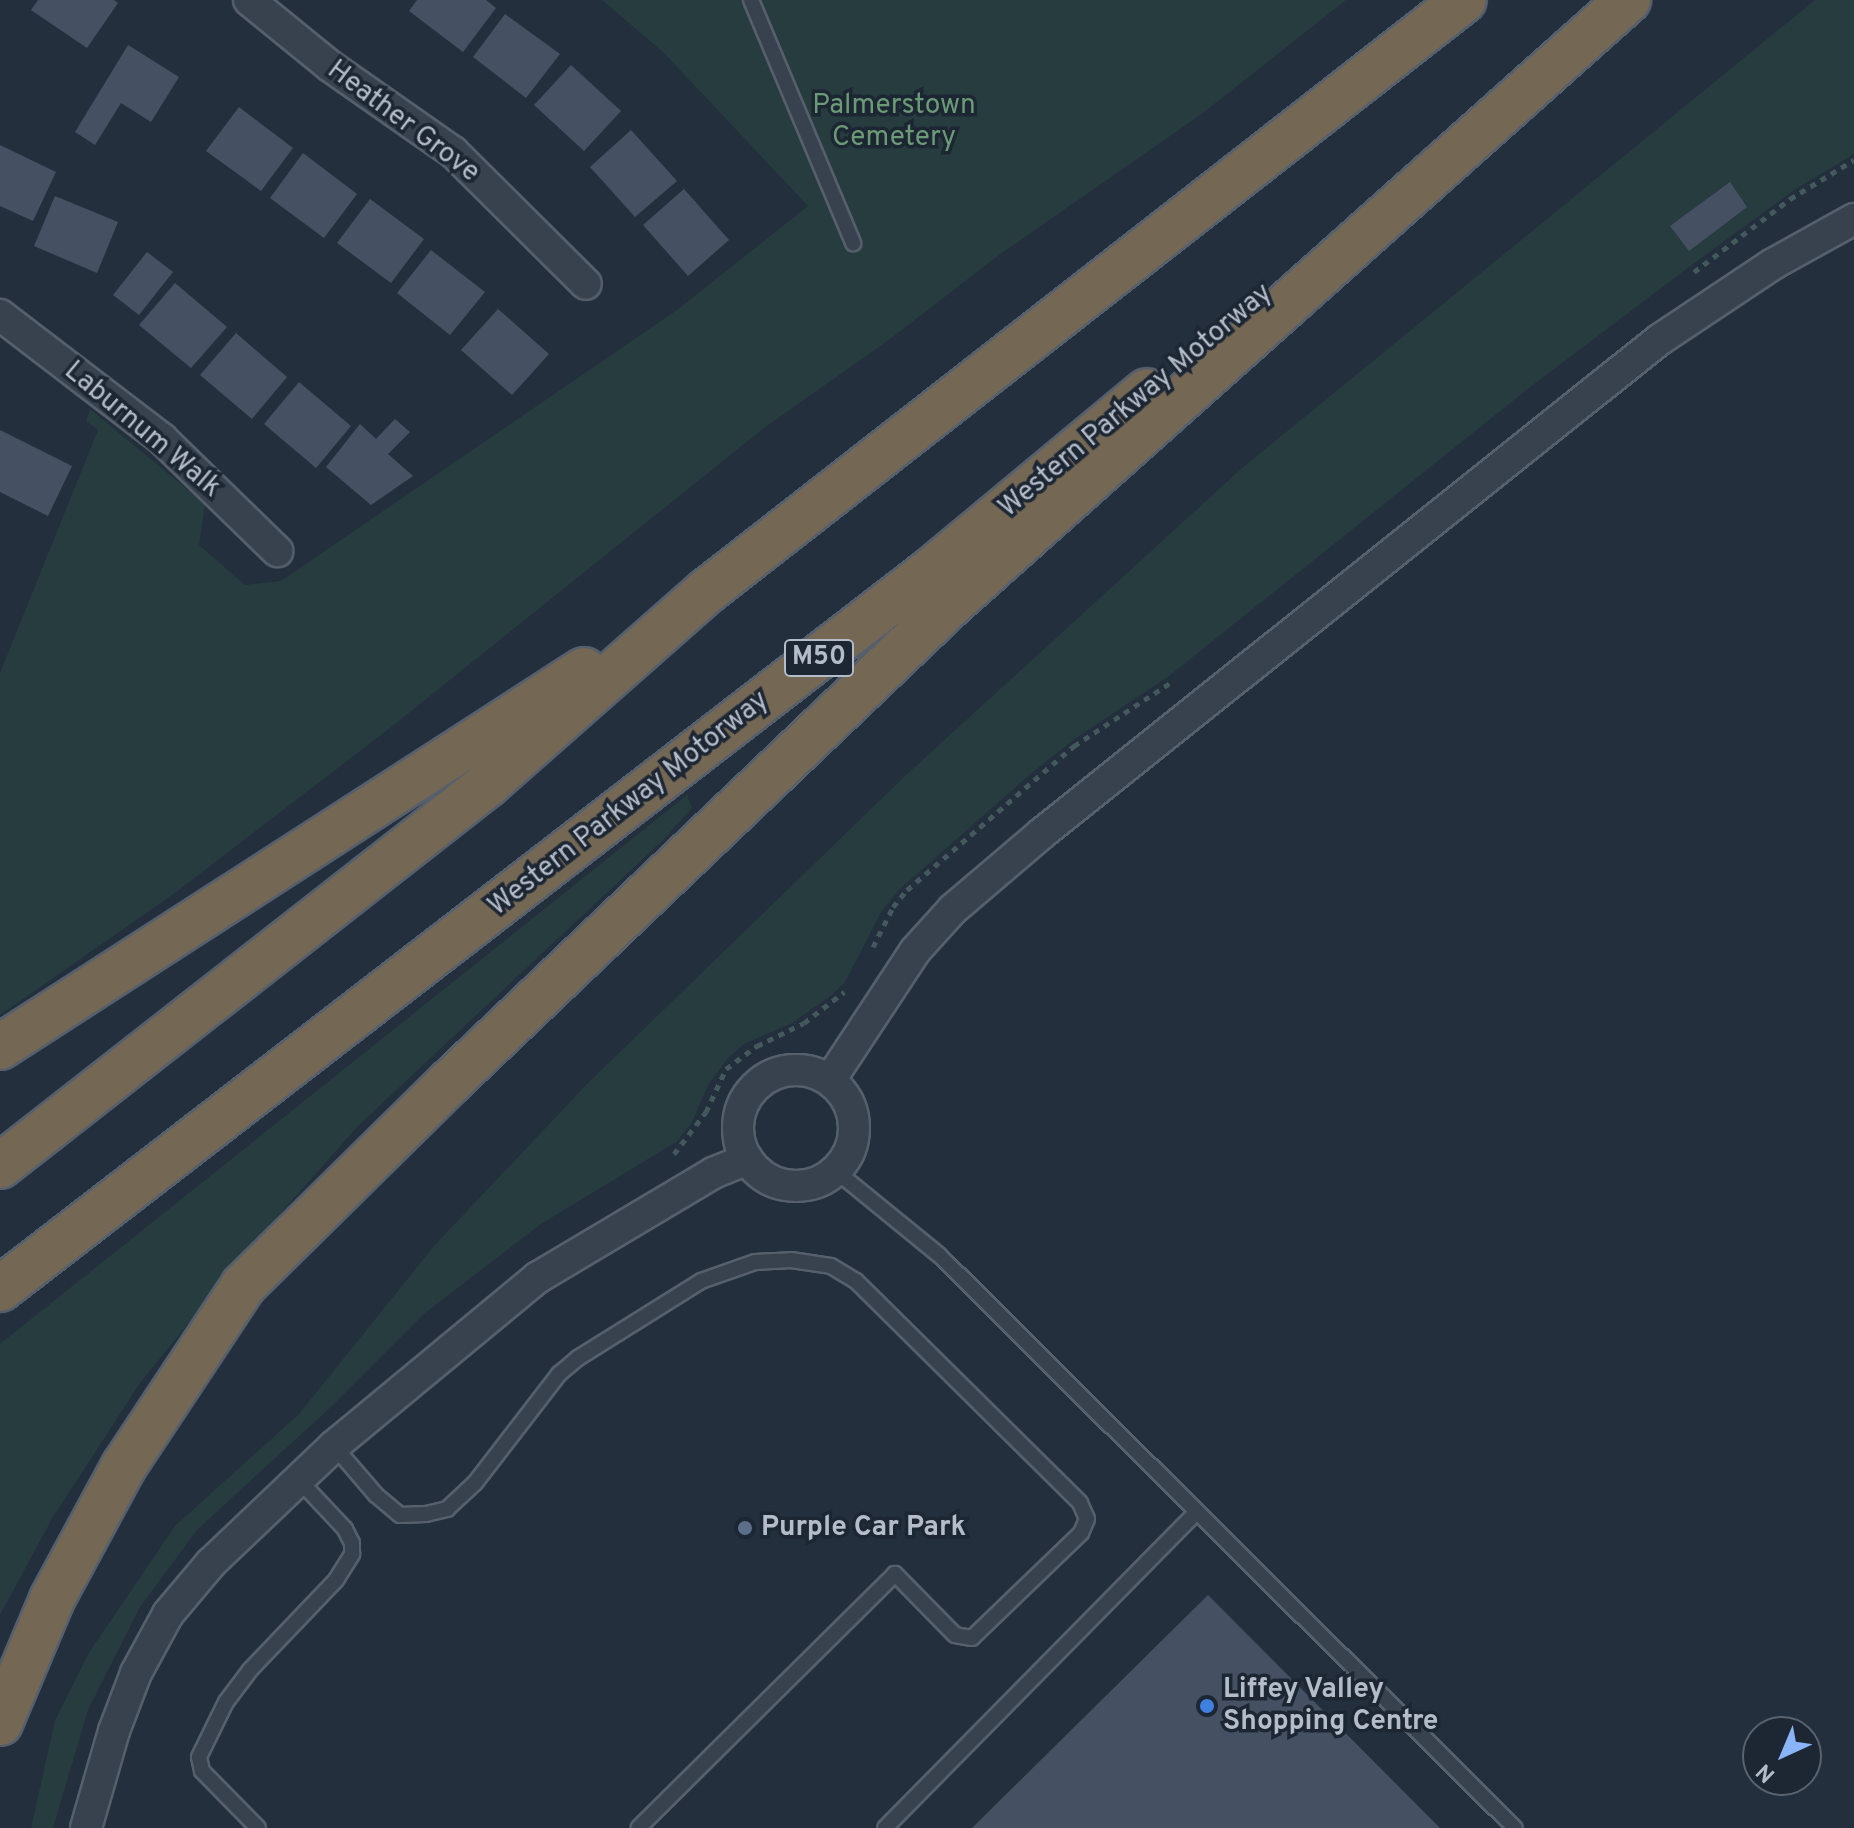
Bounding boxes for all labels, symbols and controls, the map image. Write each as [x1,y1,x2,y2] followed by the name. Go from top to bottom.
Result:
[320,54,486,190] street label: Heather Grove
[812,89,976,155] park label: Palmerstown Cemetery
[993,277,1279,525] street label: Western Parkway Motorway
[57,355,227,505] street label: Laburnum Walk
[783,636,855,680] road number: M50
[482,684,776,924] street label: Western Parkway Motorway
[761,1511,966,1545] place label: Purple Car Park
[736,1519,754,1537] marker: Purple Car Park
[1223,1673,1438,1739] place label: Liffey Valley Shopping Centre
[1198,1697,1216,1715] marker: Liffey Valley Shopping Centre
[1742,1716,1822,1796] north arrow
[1751,1757,1781,1787] text: N

